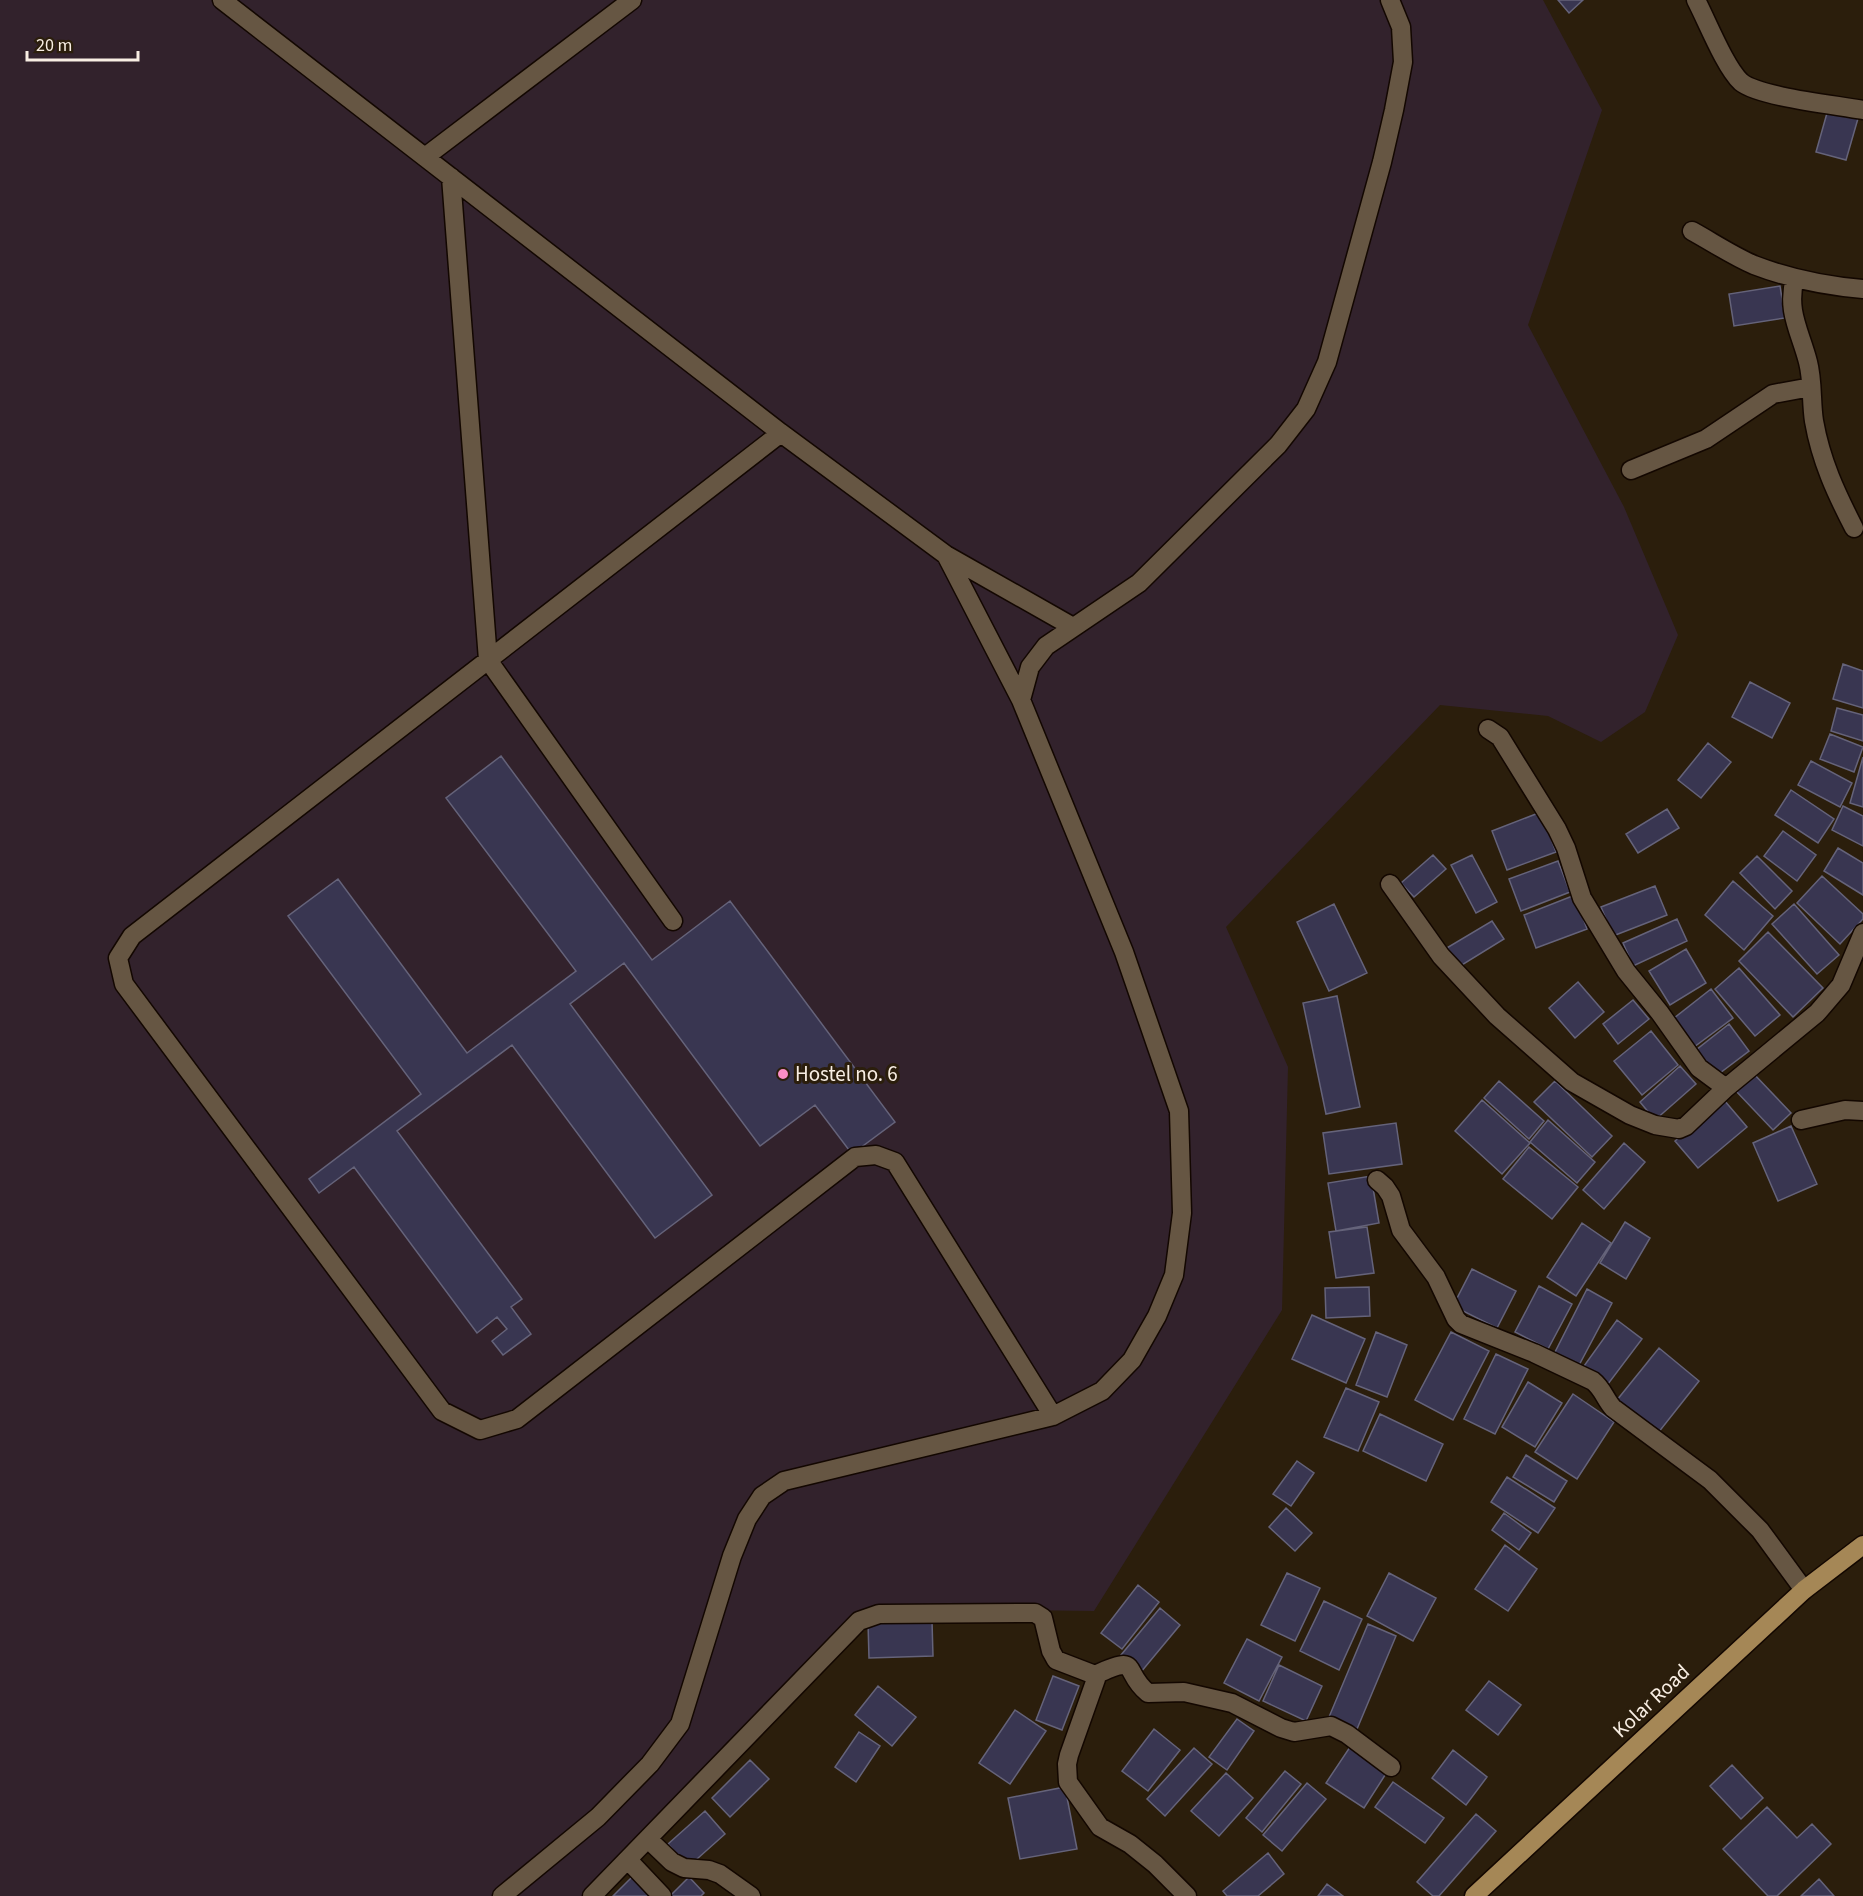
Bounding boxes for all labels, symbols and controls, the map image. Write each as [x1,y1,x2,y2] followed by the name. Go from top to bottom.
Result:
[27,24,138,62] scale bar
[36,33,72,58] text: 20 m
[795,1059,898,1089] place label: Hostel no. 6
[776,1067,790,1081] marker: Hostel no. 6
[1606,1657,1696,1745] street label: Kolar Road

